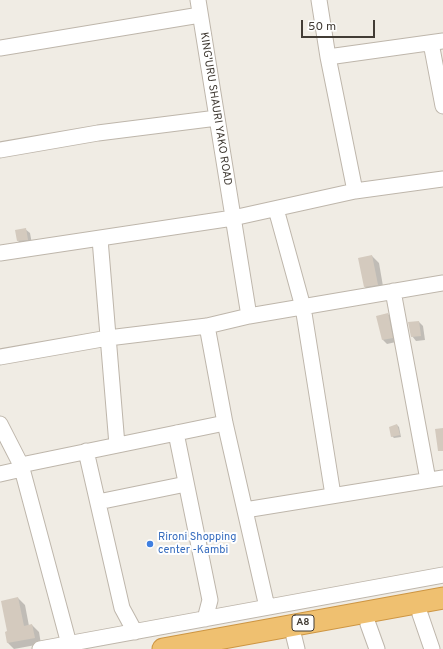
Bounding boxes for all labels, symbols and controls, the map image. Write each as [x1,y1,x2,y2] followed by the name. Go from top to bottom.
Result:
[303,12,377,38] scale bar
[308,19,336,35] text: 50 m
[196,31,234,187] street label: KING'URU SHAURI YAKO ROAD
[158,531,237,557] place label: Rironi Shopping center -Kambi
[145,539,155,549] marker: Rironi Shopping center -Kambi
[292,615,314,631] road number: A8

